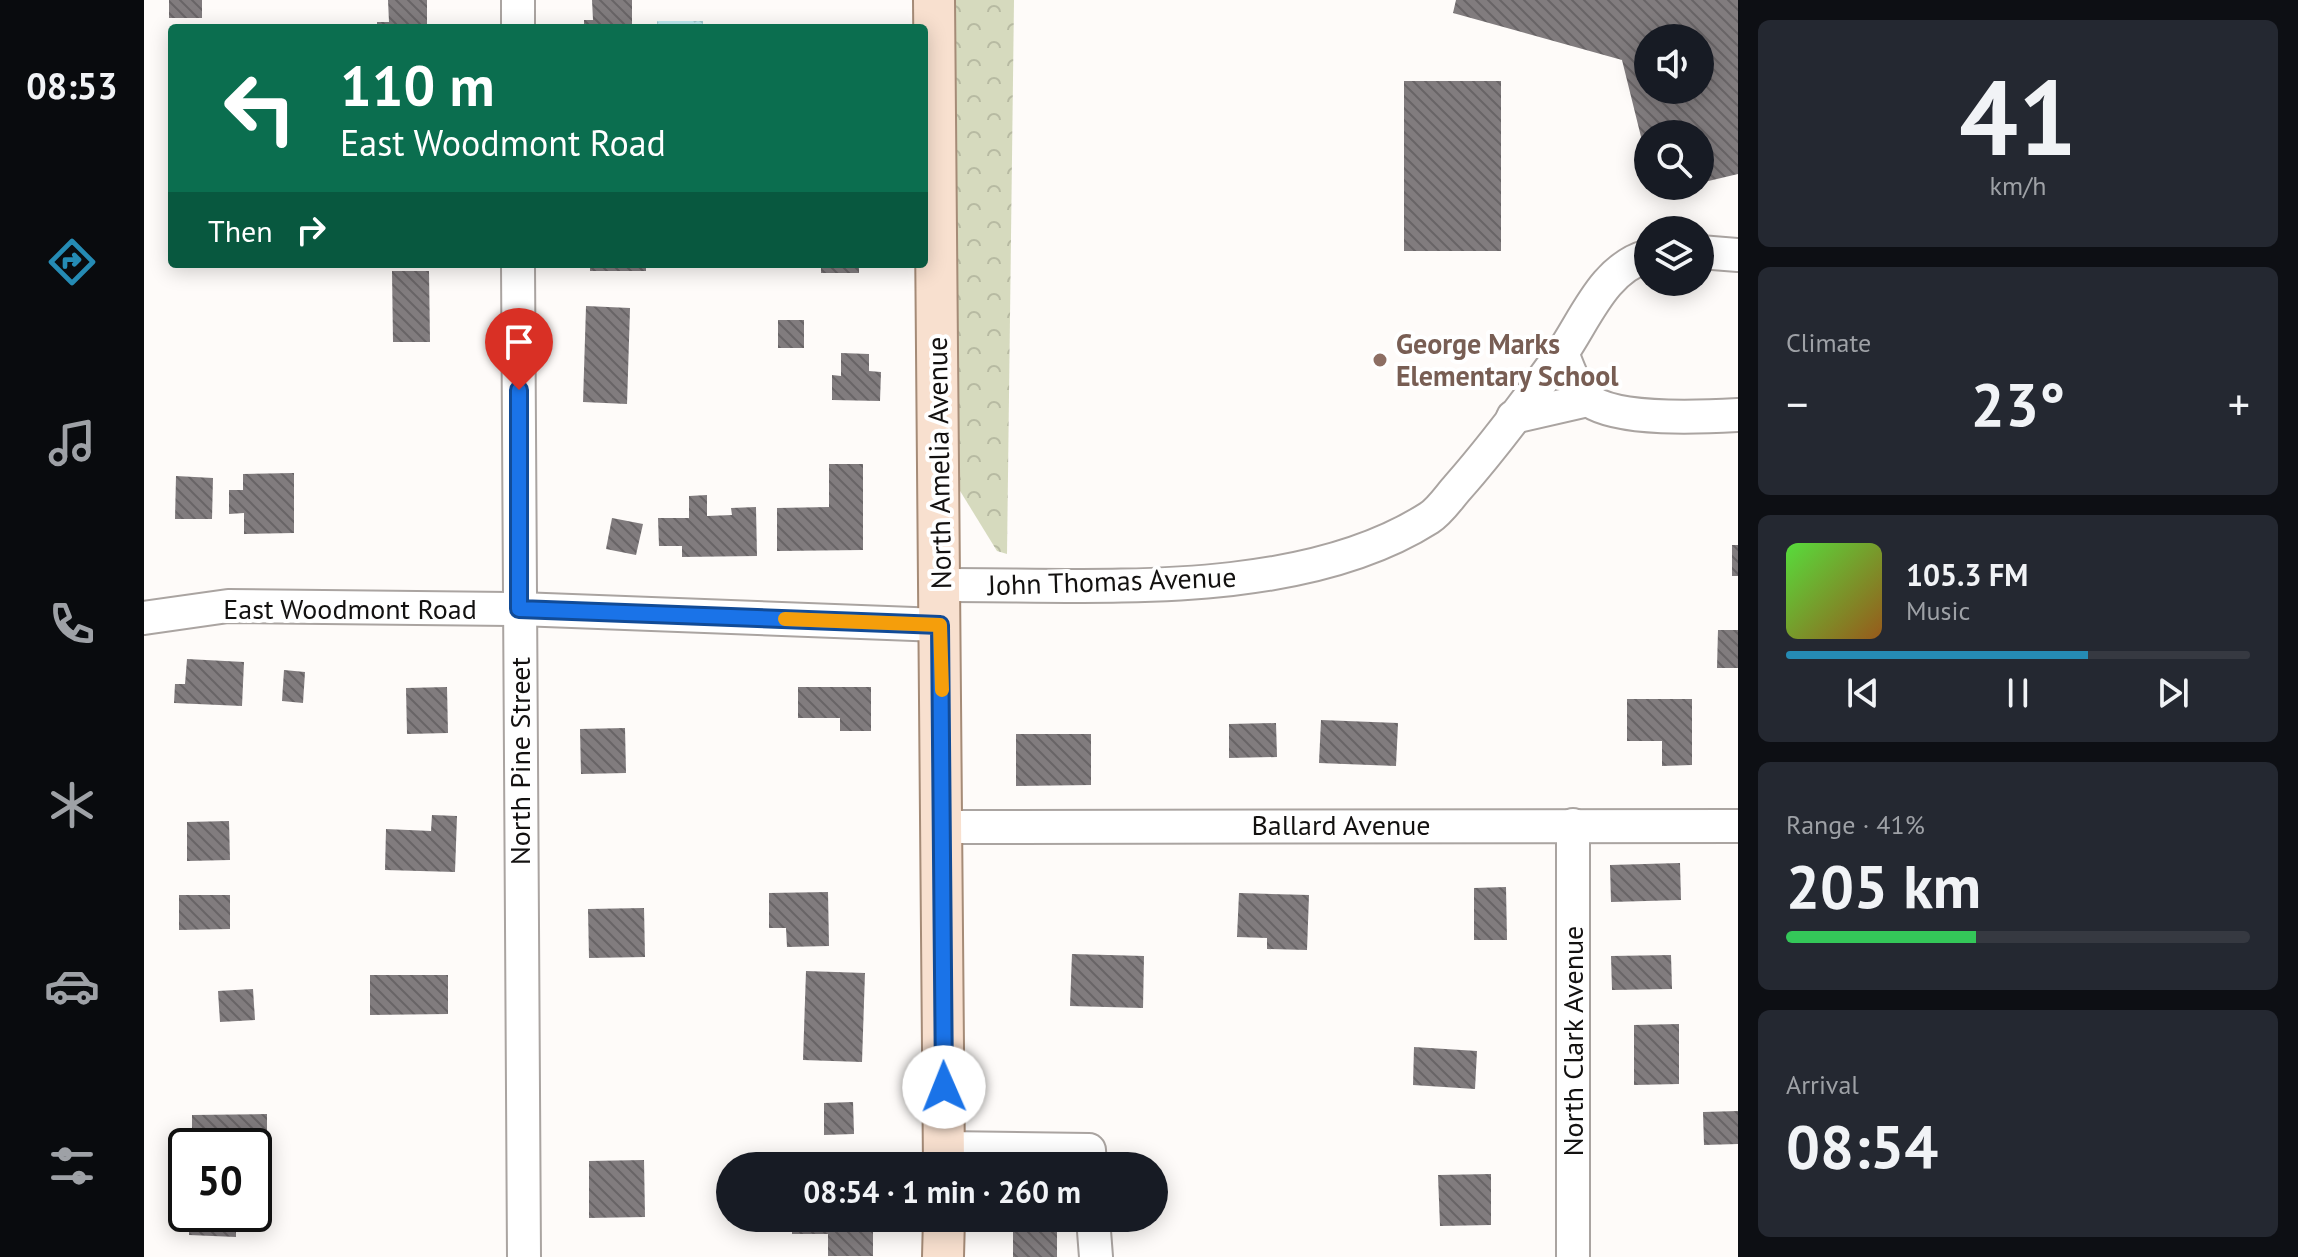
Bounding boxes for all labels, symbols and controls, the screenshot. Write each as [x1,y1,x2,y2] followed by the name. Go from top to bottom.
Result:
[1634,24,1714,296] map controls
[1634,24,1714,104] button: sound
[340,49,495,121] text: 110 m
[1959,49,2077,184] text: 41
[208,56,312,160] icon: left
[26,62,118,109] text: 08:53
[340,119,666,166] text: East Woodmont Road
[1634,120,1714,200] button: search
[1990,169,2047,202] text: km/h
[289,208,333,252] icon: right
[208,211,273,250] text: Then
[1634,216,1714,296] button: layers
[44,234,100,290] icon: directions
[485,308,553,390] pin
[497,320,541,364] icon: arrive
[1396,325,1619,394] place label: George Marks Elementary School
[1786,326,1871,359] text: Climate
[918,336,959,590] street label: North Amelia Avenue
[1371,351,1389,369] marker: George Marks Elementary School
[1971,365,2065,443] text: 23°
[1786,375,1808,432] text: −
[2228,375,2250,432] text: +
[44,415,100,471] icon: music
[1906,555,2028,594] text: 105.3 FM
[986,558,1237,603] street label: John Thomas Avenue
[223,590,477,627] street label: East Woodmont Road
[1906,594,1970,627] text: Music
[44,596,100,652] icon: phone
[501,656,538,865] street label: North Pine Street
[1841,671,1885,715] icon: previous
[1996,671,2040,715] icon: pause
[2151,671,2195,715] icon: next
[44,777,100,833] icon: climate
[1251,806,1431,843] street label: Ballard Avenue
[1786,808,1925,841] text: Range · 41%
[1786,847,1981,925] text: 205 km
[1554,926,1591,1156] street label: North Clark Avenue
[44,958,100,1014] icon: car
[902,1045,986,1129] position arrow
[1786,1068,1859,1101] text: Arrival
[1786,1107,1938,1185] text: 08:54
[168,1128,272,1232] speed limit sign: 50
[44,1138,100,1194] icon: filters
[803,1172,1081,1211] text: 08:54 · 1 min · 260 m

